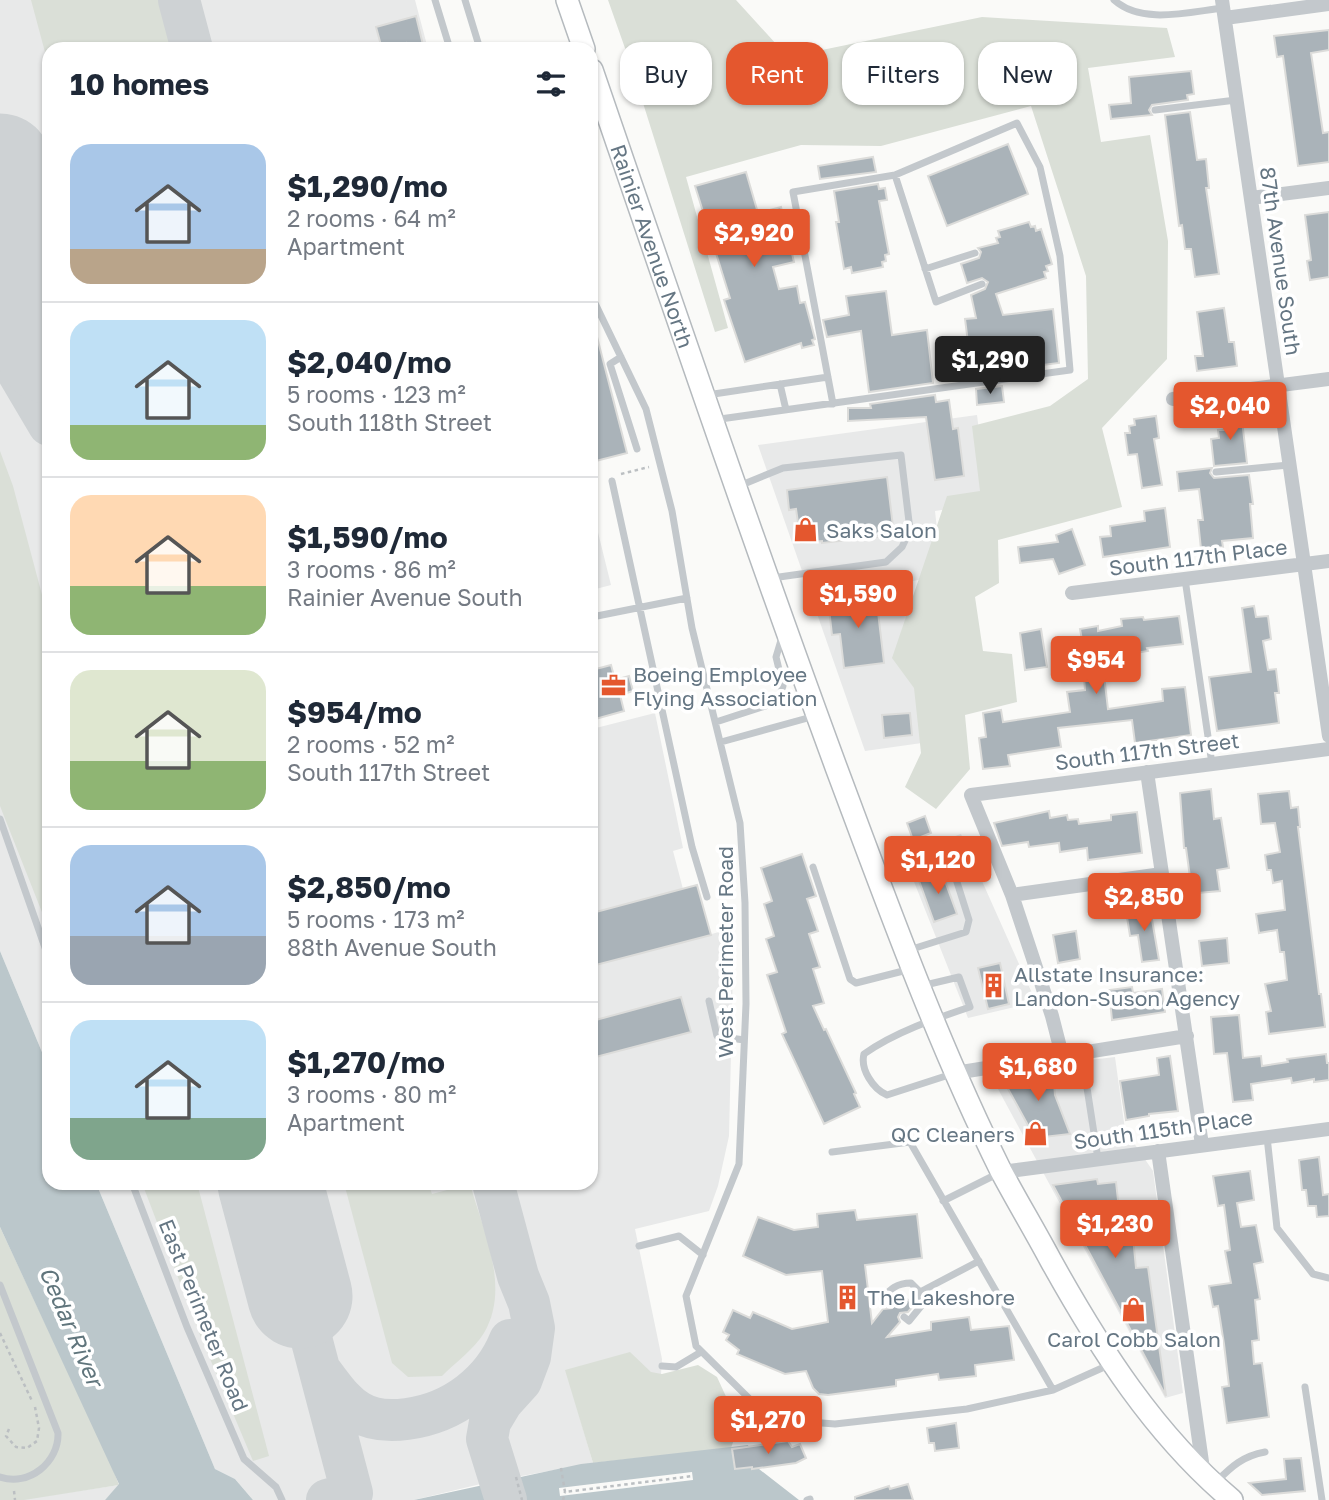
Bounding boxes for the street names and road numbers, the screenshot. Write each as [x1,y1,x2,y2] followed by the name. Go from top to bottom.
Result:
[605,141,699,351] street label: Rainier Avenue North
[1255,165,1307,357] street label: 87th Avenue South
[1107,533,1289,581] street label: South 117th Place
[1053,727,1241,775] street label: South 117th Street
[712,846,738,1058] street label: West Perimeter Road
[1072,1104,1254,1154] street label: South 115th Place
[154,1215,254,1415] street label: East Perimeter Road

